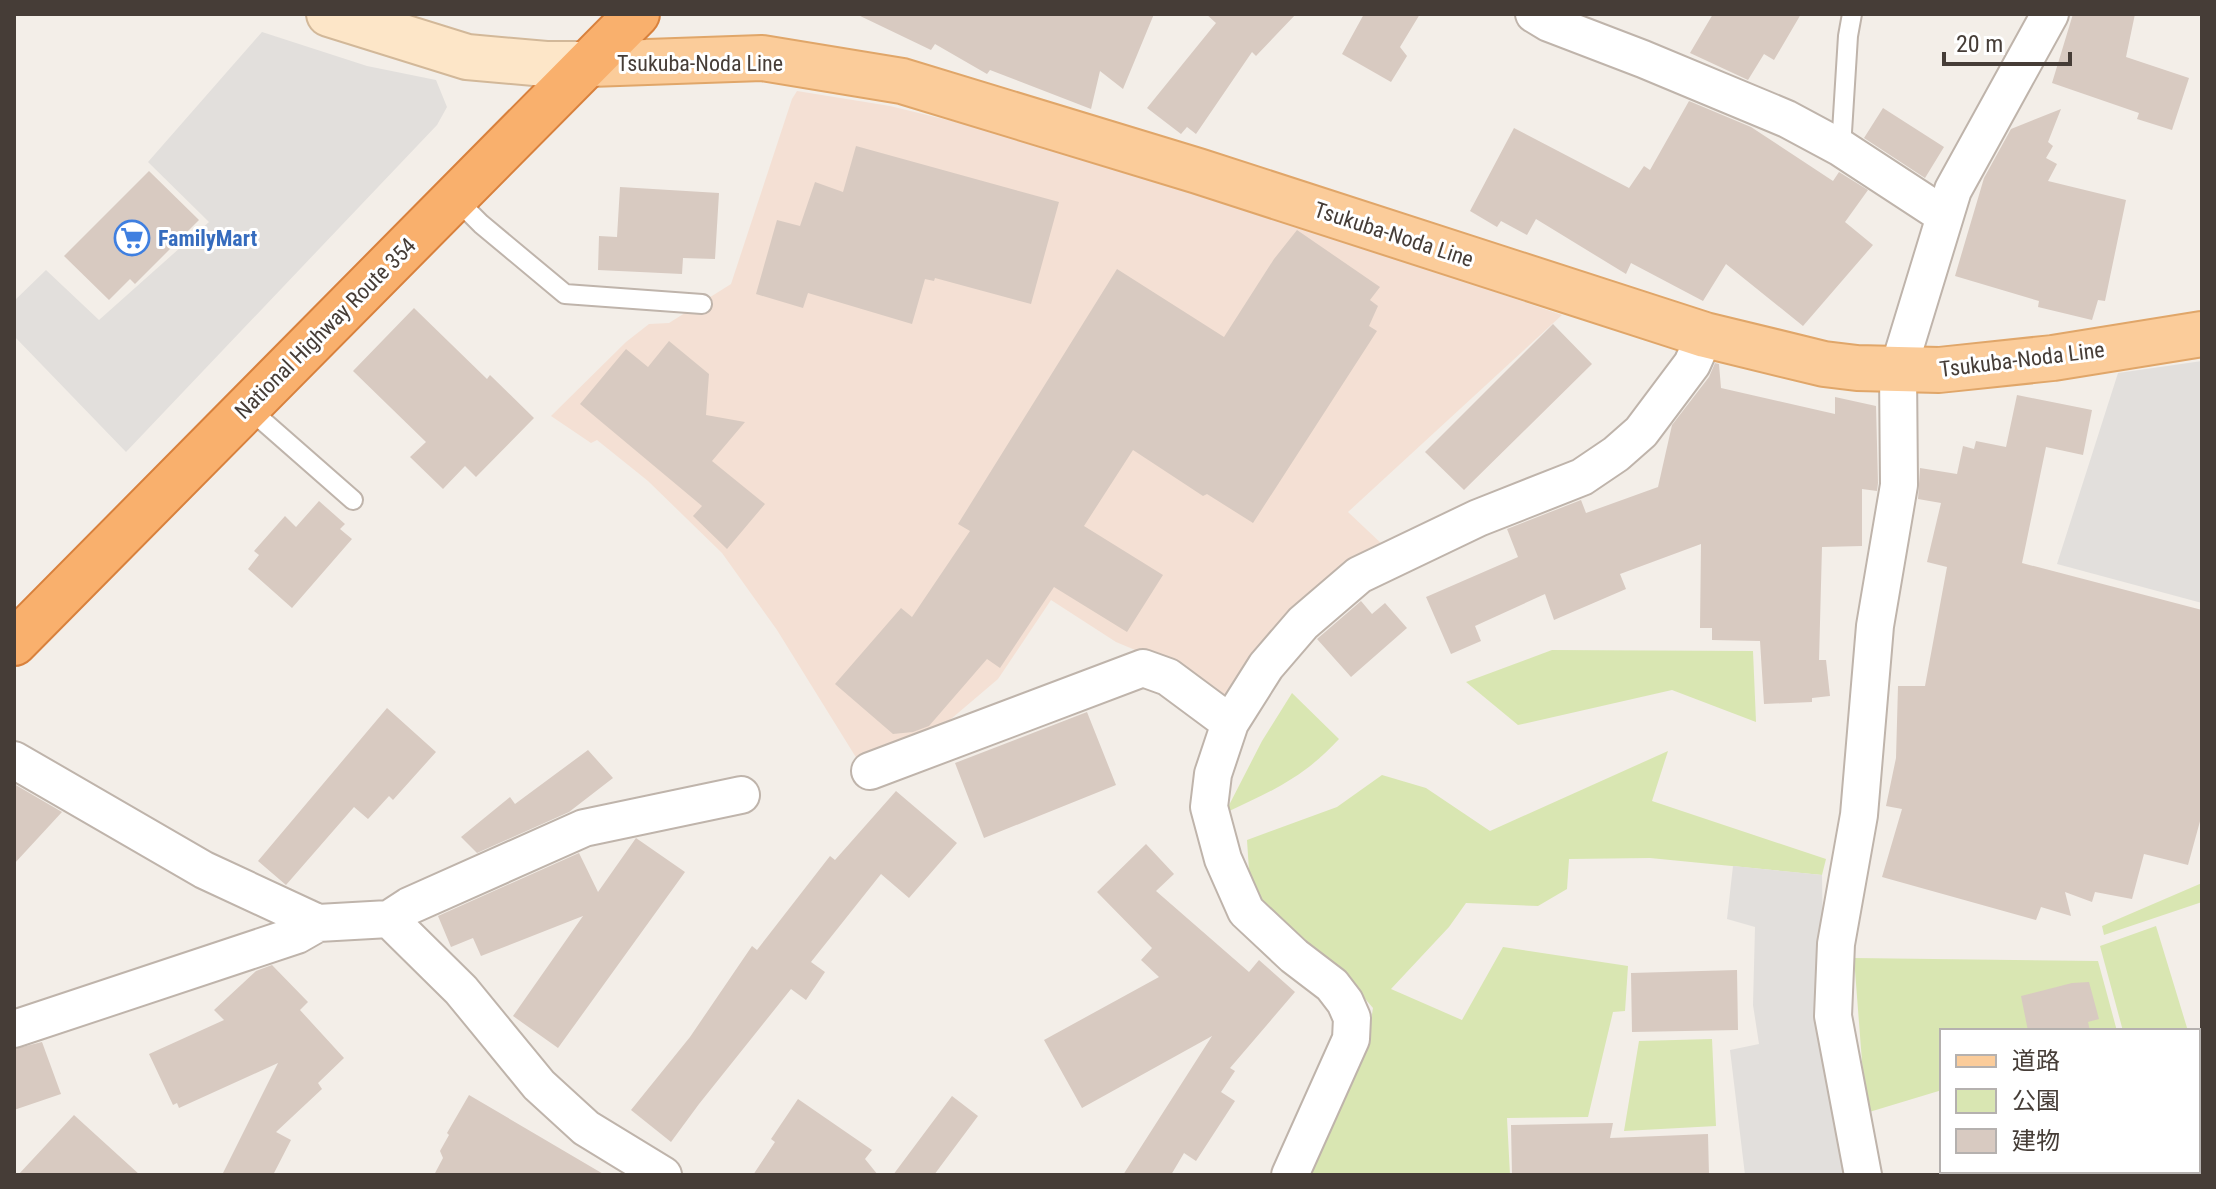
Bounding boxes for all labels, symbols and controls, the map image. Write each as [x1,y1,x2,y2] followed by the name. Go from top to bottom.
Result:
[1944,16,2070,66] scale bar
[1956,30,2003,58] text: 20 m
[617,51,783,76] street label: Tsukuba-Noda Line
[1311,197,1477,272] street label: Tsukuba-Noda Line
[113,219,151,257] supermarket icon: FamilyMart
[158,226,258,251] place label: FamilyMart
[230,233,421,424] street label: National Highway Route 354
[1938,337,2106,382] street label: Tsukuba-Noda Line
[1940,1029,2200,1173] legend
[2012,1047,2060,1075] text: 道路
[2012,1087,2060,1115] text: 公園
[2012,1127,2060,1155] text: 建物

